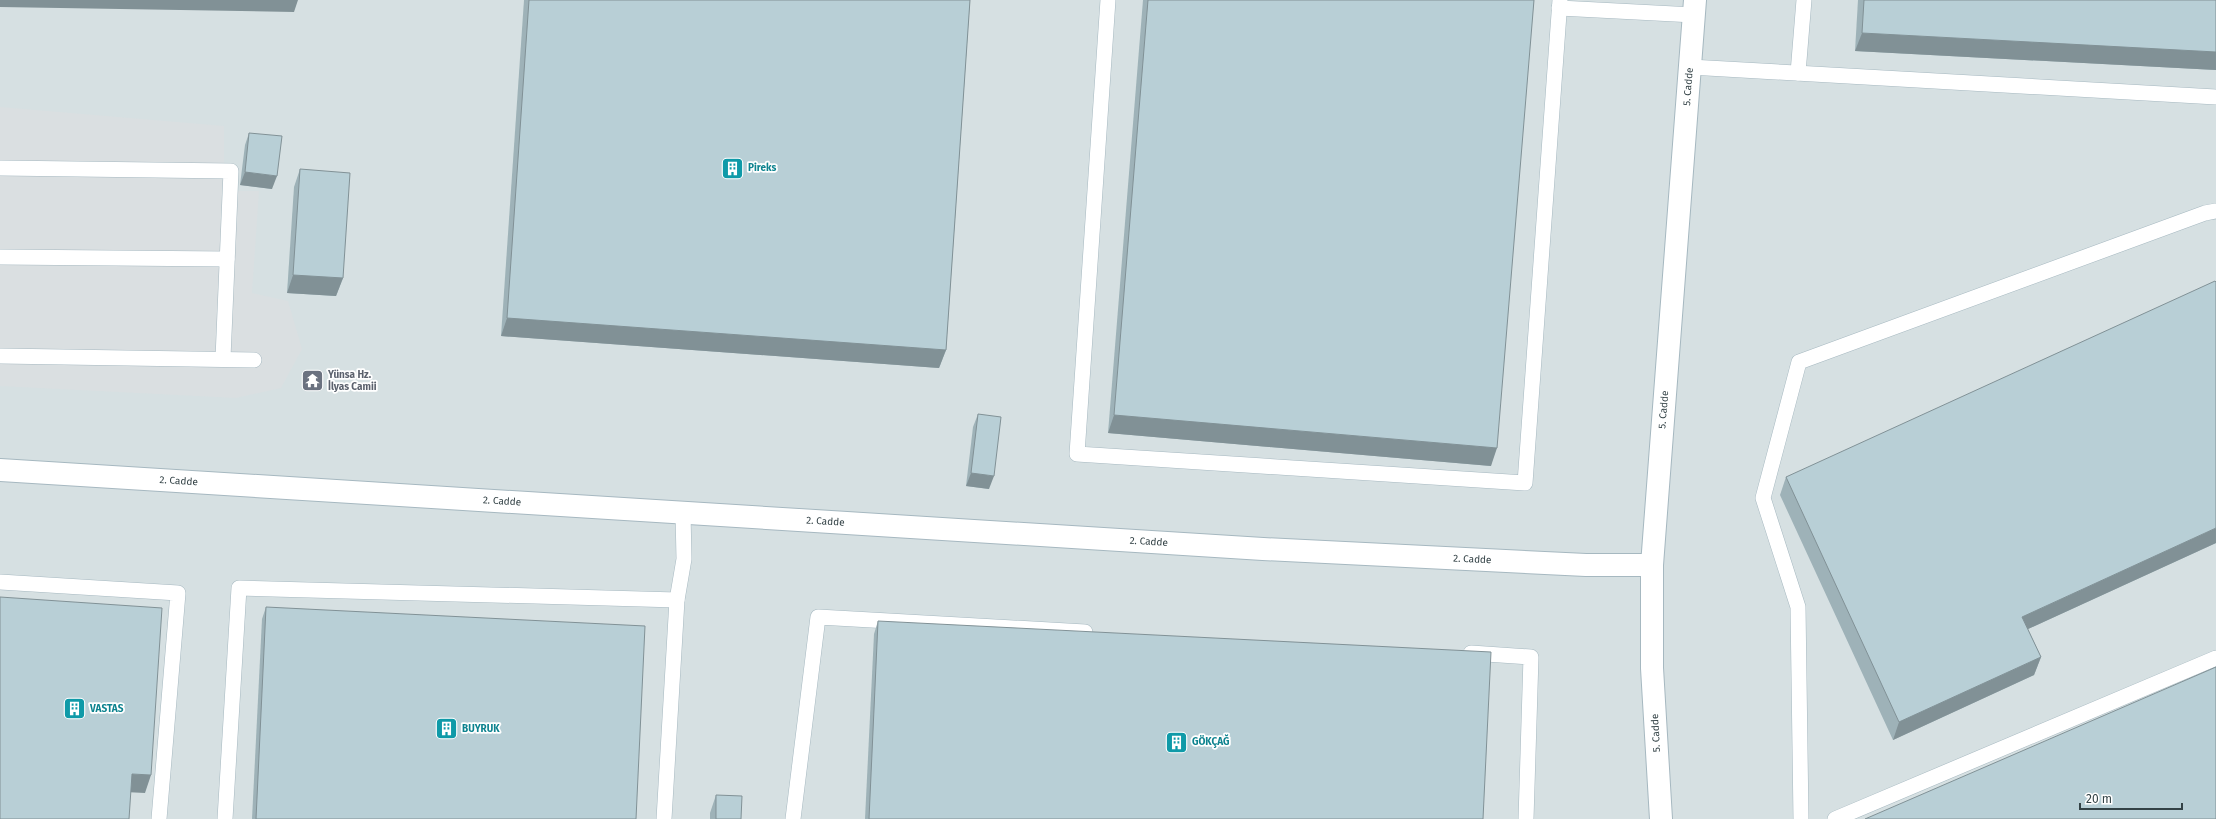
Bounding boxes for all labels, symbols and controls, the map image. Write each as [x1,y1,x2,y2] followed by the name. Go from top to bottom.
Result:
[1681,67,1696,106] street label: 5. Cadde
[720,155,746,181] building icon: Pireks
[748,162,777,174] place label: Pireks
[299,368,325,394] temple icon: Yünsa Hz. İlyas Camii
[327,369,377,393] place label: Yünsa Hz. İlyas Camii
[1656,390,1671,429] street label: 5. Cadde
[159,474,198,488] street label: 2. Cadde
[482,494,522,509] street label: 2. Cadde
[806,514,845,529] street label: 2. Cadde
[1129,535,1168,549] street label: 2. Cadde
[1453,552,1492,566] street label: 2. Cadde
[62,696,88,722] building icon: VASTAS
[89,703,124,715] place label: VASTAS
[1649,714,1663,752] street label: 5. Cadde
[433,716,459,742] building icon: BUYRUK
[462,723,500,735] place label: BUYRUK
[1163,729,1189,755] building icon: GÖKÇAĞ
[1192,734,1230,748] place label: GÖKÇAĞ
[2080,785,2182,811] scale bar
[2086,792,2112,806] text: 20 m

